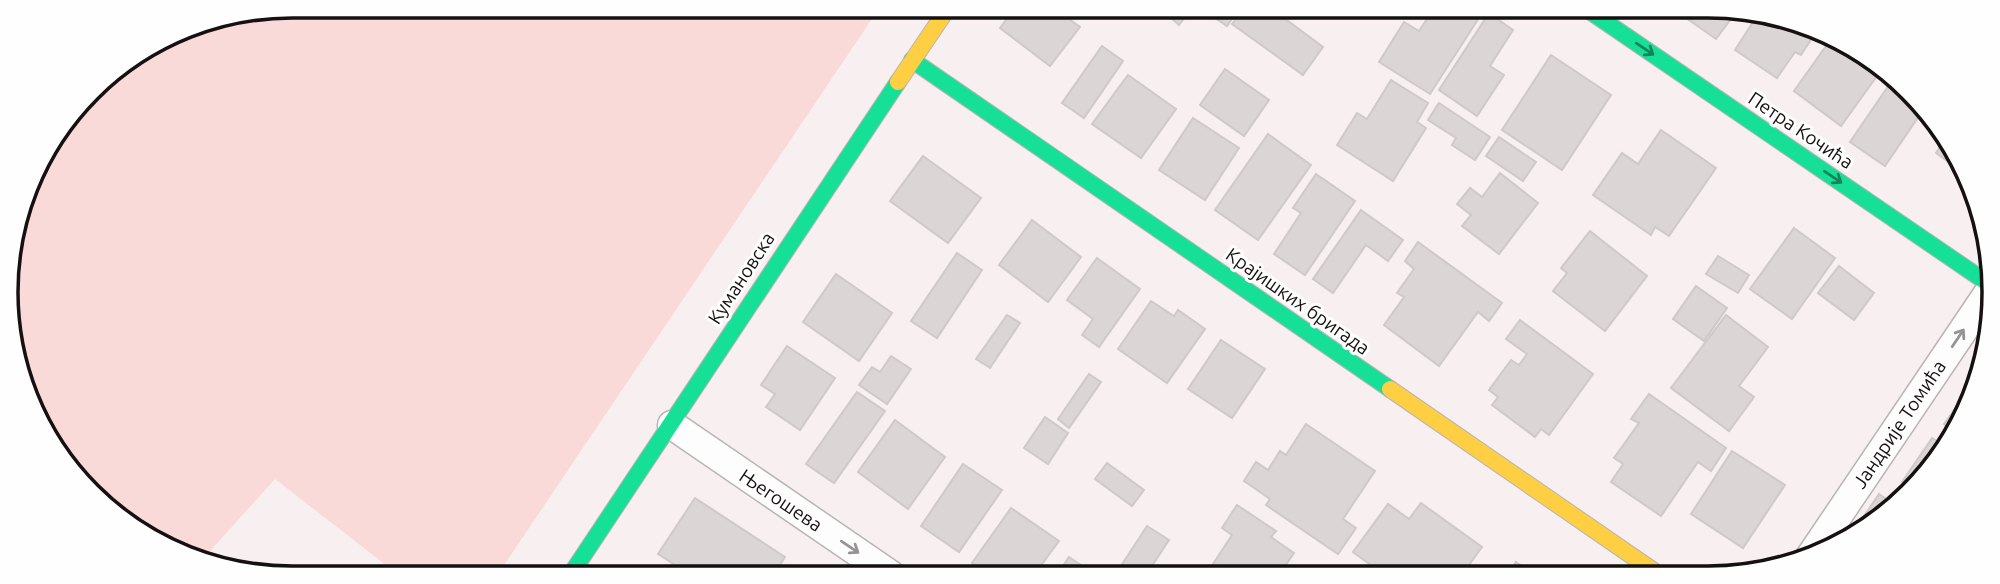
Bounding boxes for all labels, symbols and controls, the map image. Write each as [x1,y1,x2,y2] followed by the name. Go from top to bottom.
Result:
[1635,42,1654,56] one-way arrow
[1744,87,1858,173] street label: Петра Кочића
[1823,170,1842,184] one-way arrow
[703,228,779,328] street label: Кумановска
[1222,243,1374,359] street label: Крајишких бригада
[1951,329,1965,348] one-way arrow
[1848,356,1950,492] street label: Јандрије Томића
[735,464,827,536] street label: Његошева
[840,539,859,554] one-way arrow

